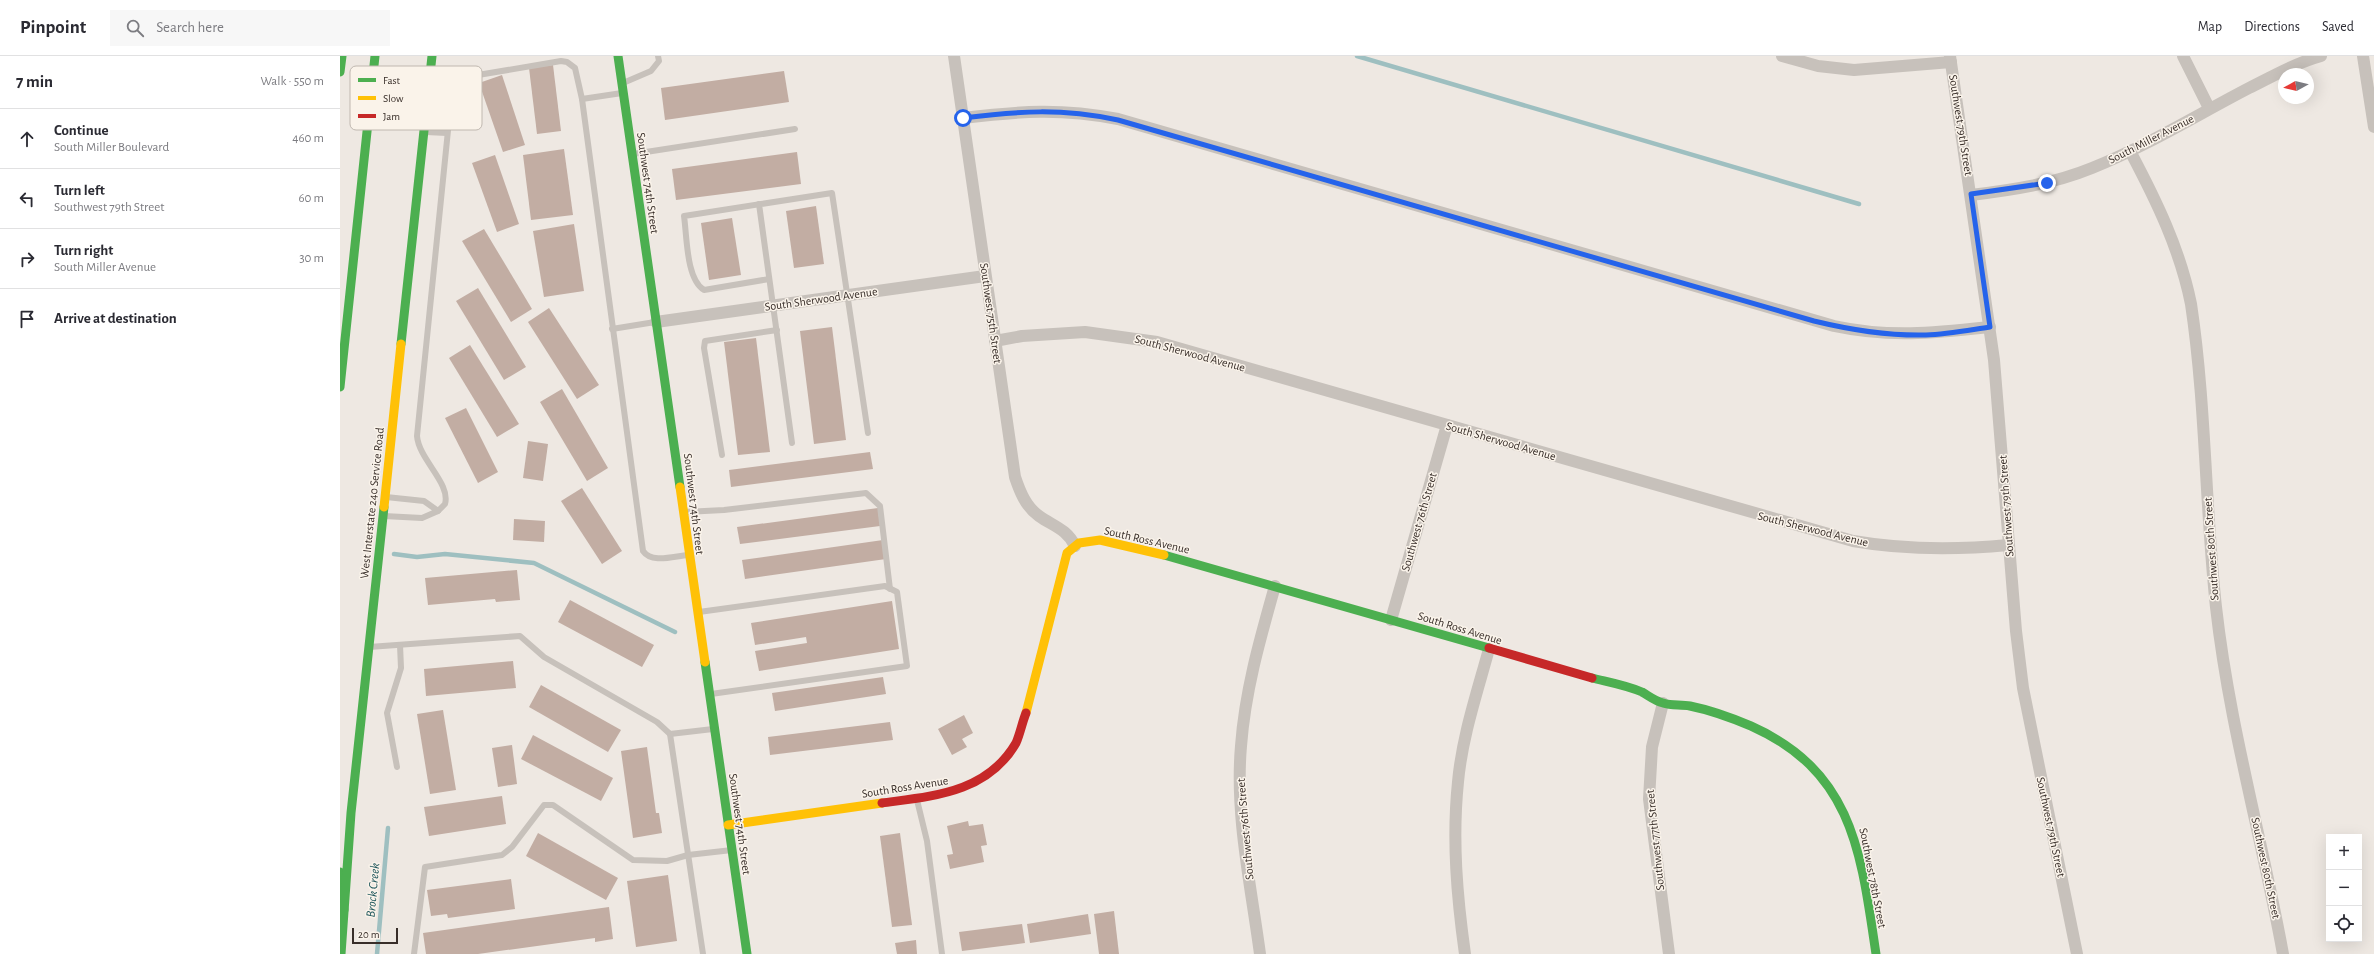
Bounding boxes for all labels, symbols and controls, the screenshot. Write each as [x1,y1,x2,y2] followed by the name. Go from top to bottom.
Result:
[110,10,390,46] search box
[124,17,146,39] icon: search
[20,18,86,37] text: Pinpoint
[156,20,224,35] text: Search here
[2198,20,2222,34] text: Map
[2244,20,2300,34] text: Directions
[2322,20,2354,34] text: Saved
[350,66,482,130] legend
[2278,68,2314,104] north arrow
[16,73,53,90] text: 7 min
[1947,74,1975,176] street label: Southwest 79th Street
[260,75,324,88] text: Walk · 550 m
[383,75,401,86] text: Fast
[383,93,404,104] text: Slow
[954,109,972,127] route start
[383,111,400,122] text: Jam
[2106,112,2196,166] street label: South Miller Avenue
[54,123,109,138] text: Continue
[16,128,38,150] icon: ahead
[292,132,324,145] text: 460 m
[635,132,661,235] street label: Southwest 74th Street
[54,141,169,154] text: South Miller Boulevard
[2038,174,2056,192] route end
[54,183,105,198] text: Turn left
[16,188,38,210] icon: left
[298,192,324,205] text: 60 m
[54,201,164,214] text: Southwest 79th Street
[54,243,113,258] text: Turn right
[16,248,38,270] icon: right
[299,252,324,265] text: 30 m
[54,261,156,274] text: South Miller Avenue
[978,262,1004,364] street label: Southwest 75th Street
[764,285,878,313] street label: South Sherwood Avenue
[16,308,38,330] icon: arrive
[54,311,177,326] text: Arrive at destination
[1134,332,1246,374] street label: South Sherwood Avenue
[1445,420,1557,462] street label: South Sherwood Avenue
[358,427,386,579] street label: West Interstate 240 Service Road
[682,453,706,556] street label: Southwest 74th Street
[1996,455,2016,557] street label: Southwest 79th Street
[1399,471,1439,573] street label: Southwest 76th Street
[2201,497,2221,601] street label: Southwest 80th Street
[1756,509,1870,549] street label: South Sherwood Avenue
[1103,524,1191,556] street label: South Ross Avenue
[1416,609,1504,647] street label: South Ross Avenue
[727,773,753,876] street label: Southwest 74th Street
[861,774,949,800] street label: South Ross Avenue
[2035,776,2067,878] street label: Southwest 79th Street
[1235,778,1255,880] street label: Southwest 76th Street
[1644,789,1666,891] street label: Southwest 77th Street
[2249,816,2283,920] street label: Southwest 80th Street
[1857,827,1889,929] street label: Southwest 78th Street
[2326,834,2362,942] map controls
[2326,834,2362,870] button: +
[365,862,382,918] water label: Brock Creek
[2326,870,2362,906] button: −
[2326,906,2362,942] button: locate
[352,926,398,945] scale bar
[358,929,379,940] text: 20 m

